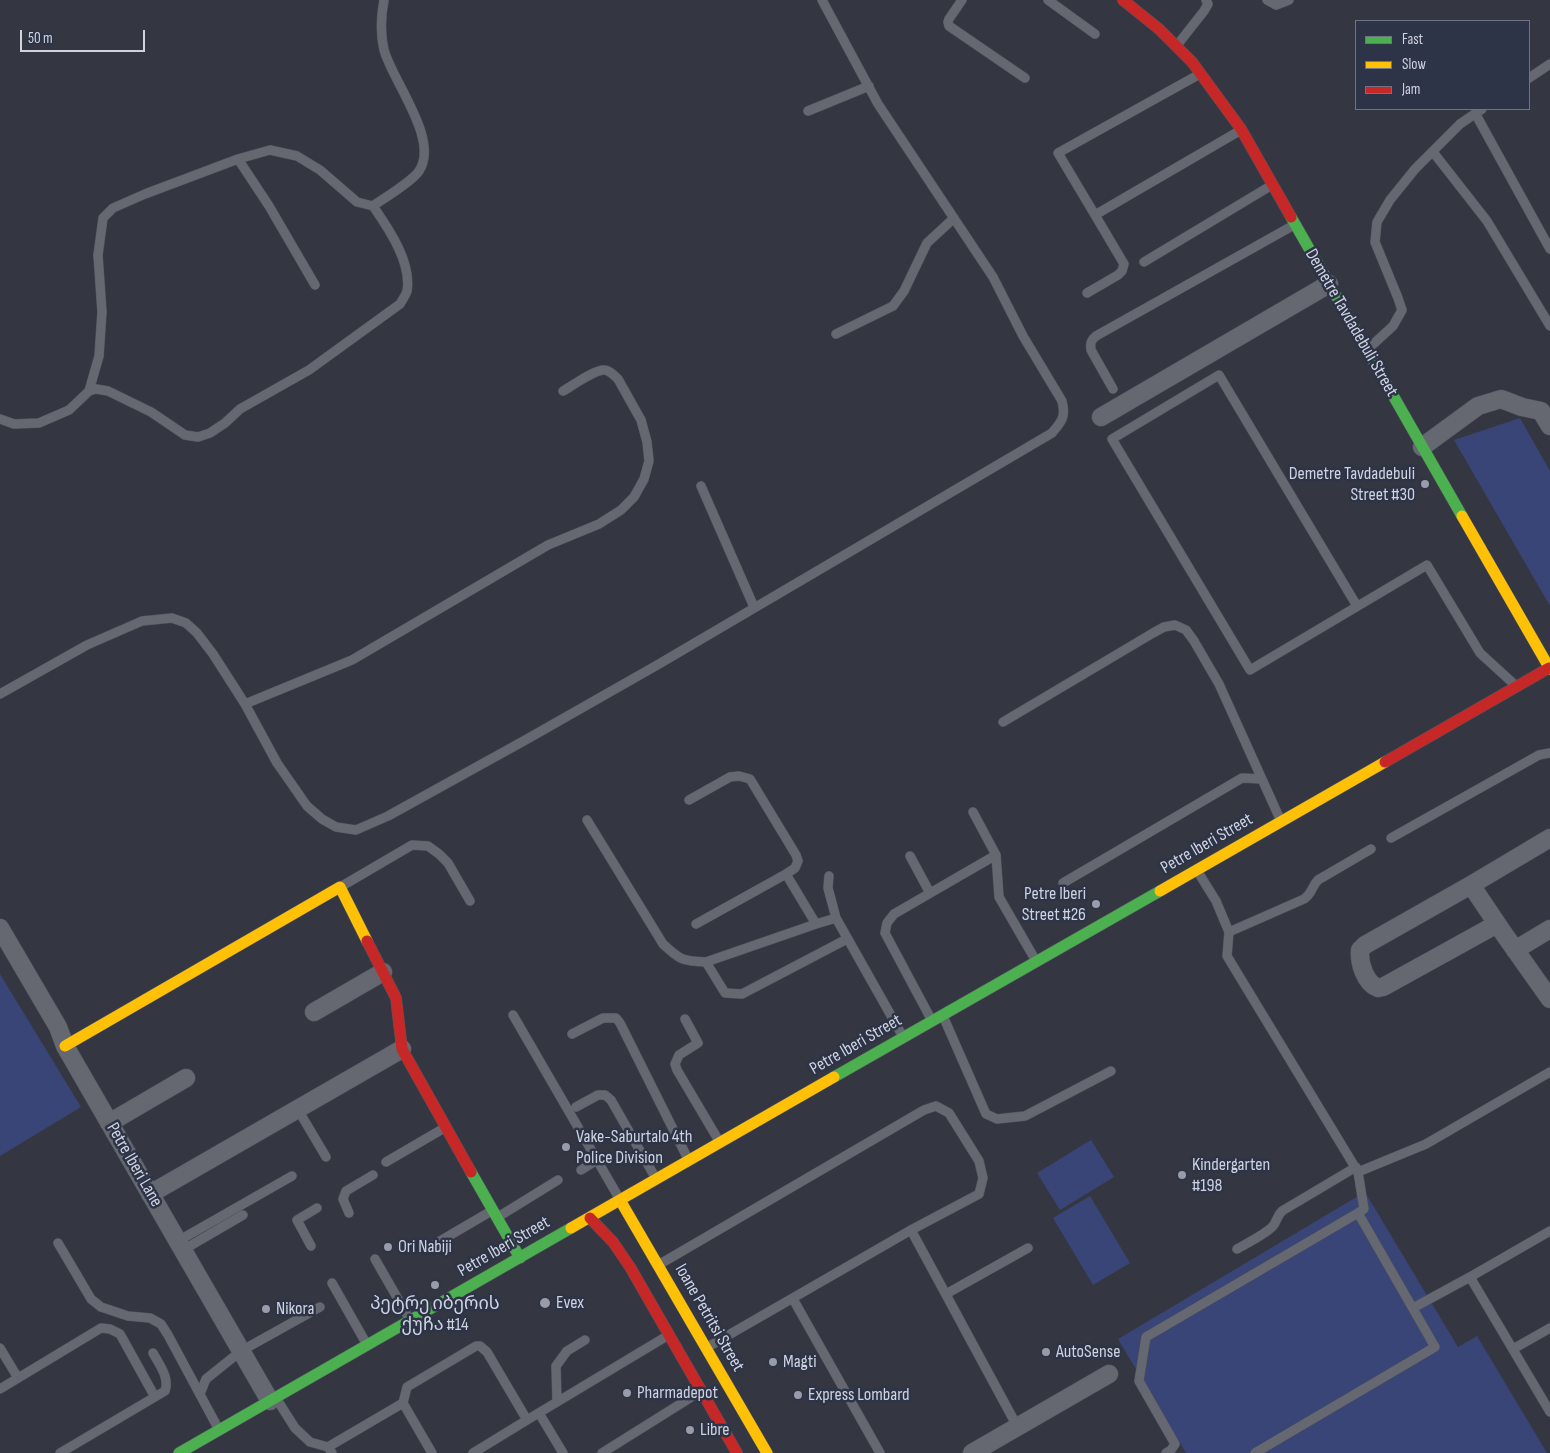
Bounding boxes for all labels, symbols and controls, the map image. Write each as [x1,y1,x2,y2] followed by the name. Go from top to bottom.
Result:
[22,20,148,52] scale bar
[1355,20,1530,110] legend
[28,29,53,48] text: 50 m
[1402,30,1423,49] text: Fast
[1402,55,1426,74] text: Slow
[1402,80,1420,99] text: Jam
[1300,245,1402,401] street label: Demetre Tavdadebuli Street
[1289,463,1415,506] place label: Demetre Tavdadebuli Street #30
[1419,478,1431,490] marker: Demetre Tavdadebuli Street #30
[1157,809,1257,879] street label: Petre Iberi Street
[1022,883,1086,926] place label: Petre Iberi Street #26
[1090,898,1102,910] marker: Petre Iberi Street #26
[806,1010,906,1080] street label: Petre Iberi Street
[101,1119,167,1211] street label: Petre Iberi Lane
[576,1126,693,1168] place label: Vake-Saburtalo 4th Police Division
[560,1141,572,1153] marker: Vake-Saburtalo 4th Police Division
[1192,1154,1270,1196] place label: Kindergarten #198
[1176,1169,1188,1181] marker: Kindergarten #198
[454,1212,554,1282] street label: Petre Iberi Street
[398,1236,452,1258] place label: Ori Nabiji
[382,1241,394,1253] marker: Ori Nabiji
[669,1260,749,1376] street label: Ioane Petritsi Street
[429,1279,441,1291] marker: პეტრე იბერის ქუჩა #14
[556,1292,584,1314] place label: Evex
[370,1293,500,1336] place label: პეტრე იბერის ქუჩა #14
[538,1296,552,1310] marker: Evex
[276,1298,314,1320] place label: Nikora
[260,1303,272,1315] marker: Nikora
[1056,1341,1120,1363] place label: AutoSense
[1040,1346,1052,1358] marker: AutoSense
[783,1351,817,1373] place label: Magti
[767,1356,779,1368] marker: Magti
[637,1382,718,1404] place label: Pharmadepot
[808,1384,910,1406] place label: Express Lombard
[621,1387,633,1399] marker: Pharmadepot
[792,1389,804,1401] marker: Express Lombard
[700,1419,730,1441] place label: Libre
[684,1424,696,1436] marker: Libre

